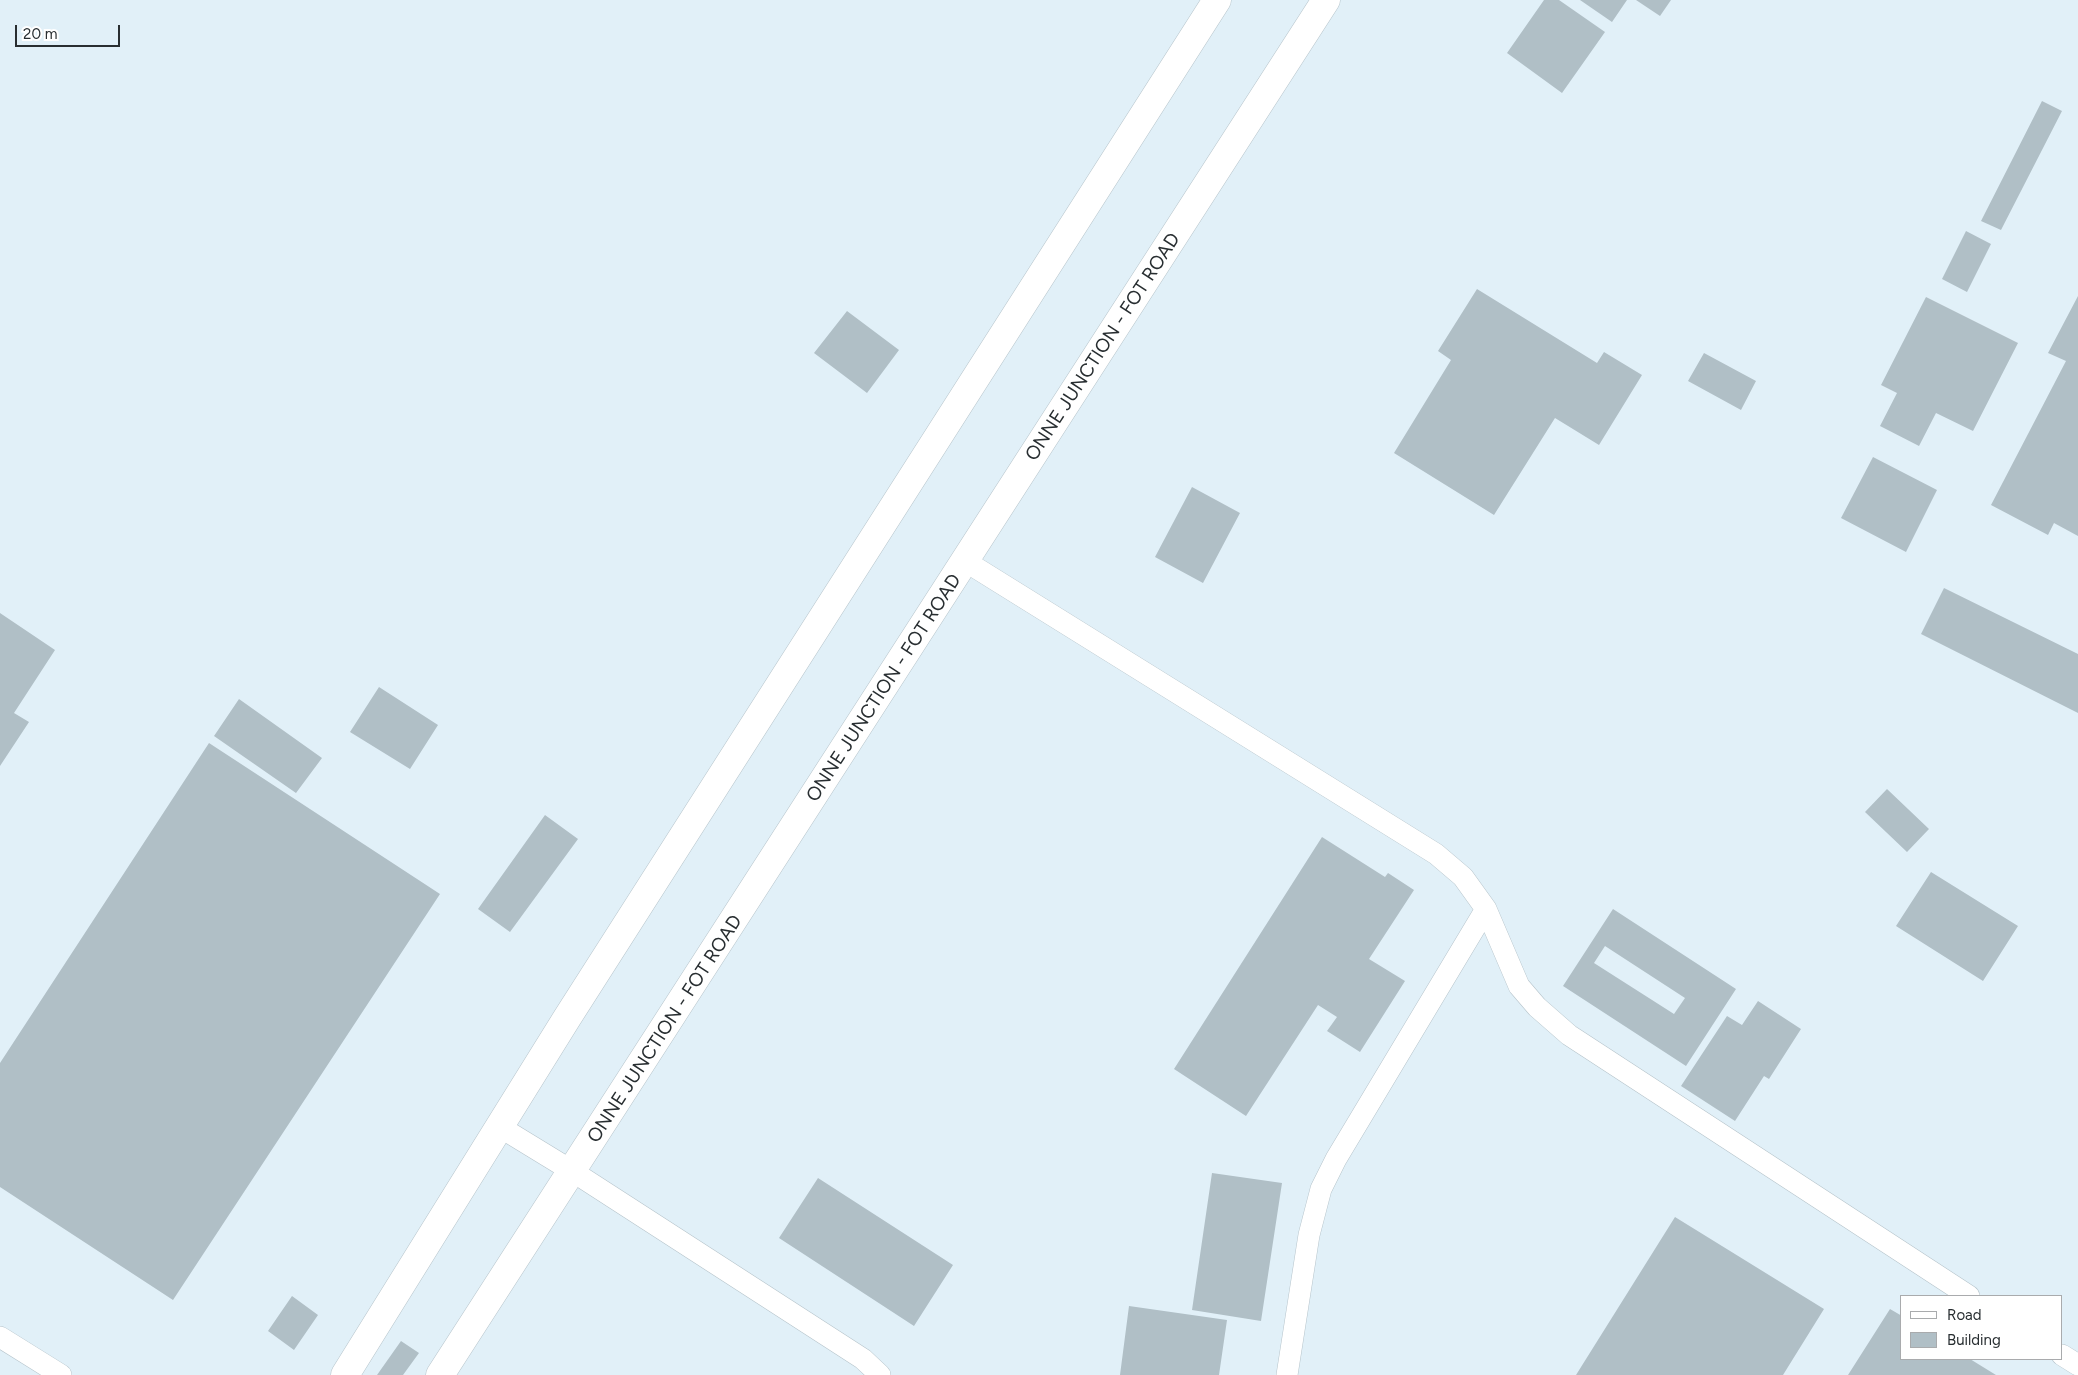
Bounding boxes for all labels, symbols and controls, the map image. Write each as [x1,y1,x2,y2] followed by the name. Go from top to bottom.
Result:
[18,15,122,47] scale bar
[23,25,57,43] text: 20 m
[1021,229,1185,465] street label: ONNE JUNCTION - FOT ROAD
[802,570,966,806] street label: ONNE JUNCTION - FOT ROAD
[583,911,747,1147] street label: ONNE JUNCTION - FOT ROAD
[1900,1295,2063,1360] legend
[1947,1306,1982,1324] text: Road
[1947,1331,2001,1349] text: Building

